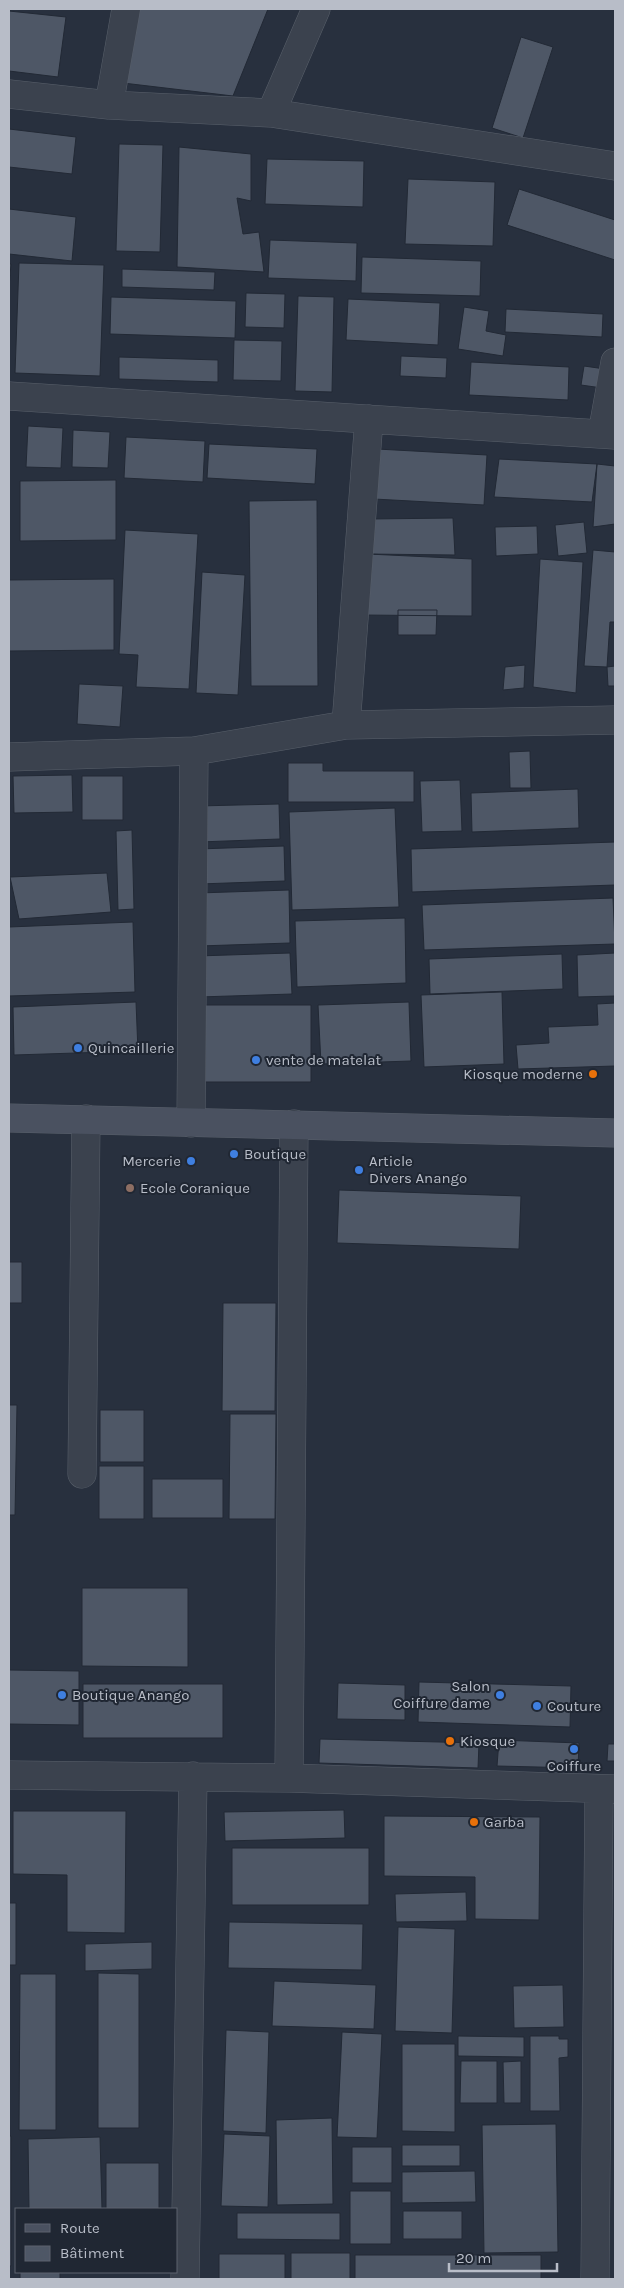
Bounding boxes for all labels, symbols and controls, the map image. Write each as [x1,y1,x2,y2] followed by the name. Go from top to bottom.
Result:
[88,1039,175,1057] place label: Quincaillerie
[72,1042,84,1054] marker: Quincaillerie
[266,1051,381,1069] place label: vente de matelat
[250,1054,262,1066] marker: vente de matelat
[463,1065,583,1083] place label: Kiosque moderne
[587,1068,599,1080] marker: Kiosque moderne
[244,1145,306,1163] place label: Boutique
[228,1148,240,1160] marker: Boutique
[122,1152,181,1170] place label: Mercerie
[369,1152,467,1187] place label: Article Divers Anango
[185,1155,197,1167] marker: Mercerie
[353,1164,365,1176] marker: Article Divers Anango
[140,1179,250,1197] place label: Ecole Coranique
[124,1182,136,1194] marker: Ecole Coranique
[393,1677,490,1712] place label: Salon Coiffure dame
[72,1686,189,1704] place label: Boutique Anango
[56,1689,68,1701] marker: Boutique Anango
[494,1689,506,1701] marker: Salon Coiffure dame
[547,1697,601,1715] place label: Couture
[531,1700,543,1712] marker: Couture
[460,1732,515,1750] place label: Kiosque
[444,1735,456,1747] marker: Kiosque
[568,1743,580,1755] marker: Coiffure
[547,1757,601,1775] place label: Coiffure
[484,1813,525,1831] place label: Garba
[468,1816,480,1828] marker: Garba
[15,2208,178,2273] legend
[60,2219,100,2237] text: Route
[449,2240,556,2272] scale bar
[60,2244,124,2262] text: Bâtiment
[456,2249,491,2267] text: 20 m

